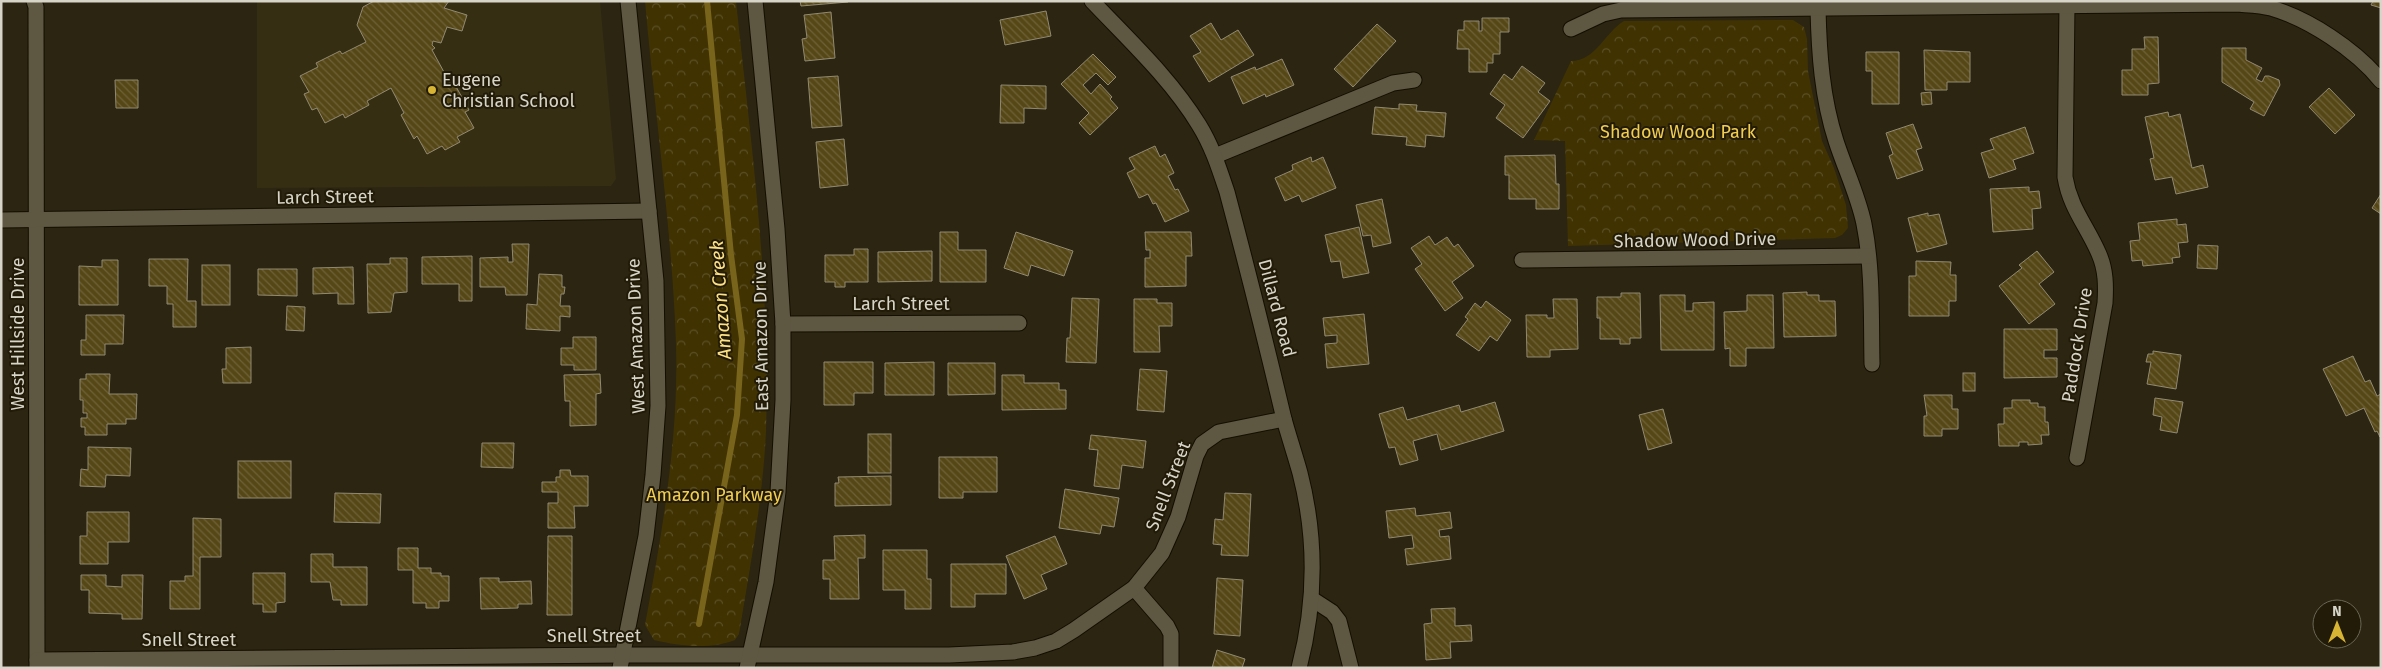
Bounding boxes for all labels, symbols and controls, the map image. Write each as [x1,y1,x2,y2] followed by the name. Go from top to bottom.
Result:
[442,69,575,112] place label: Eugene Christian School
[426,84,438,96] marker: Eugene Christian School
[1600,121,1757,143] park label: Shadow Wood Park
[276,185,375,209] street label: Larch Street
[1614,228,1776,252] street label: Shadow Wood Drive
[705,240,736,361] water label: Amazon Creek
[7,257,29,411] street label: West Hillside Drive
[1253,257,1301,359] street label: Dillard Road
[622,258,650,414] street label: West Amazon Drive
[749,261,773,411] street label: East Amazon Drive
[2057,286,2097,404] street label: Paddock Drive
[852,293,950,315] street label: Larch Street
[1141,438,1195,534] street label: Snell Street
[646,484,782,506] park label: Amazon Parkway
[2312,599,2362,649] north arrow
[2332,603,2342,620] text: N
[547,625,642,647] street label: Snell Street
[142,629,237,651] street label: Snell Street

